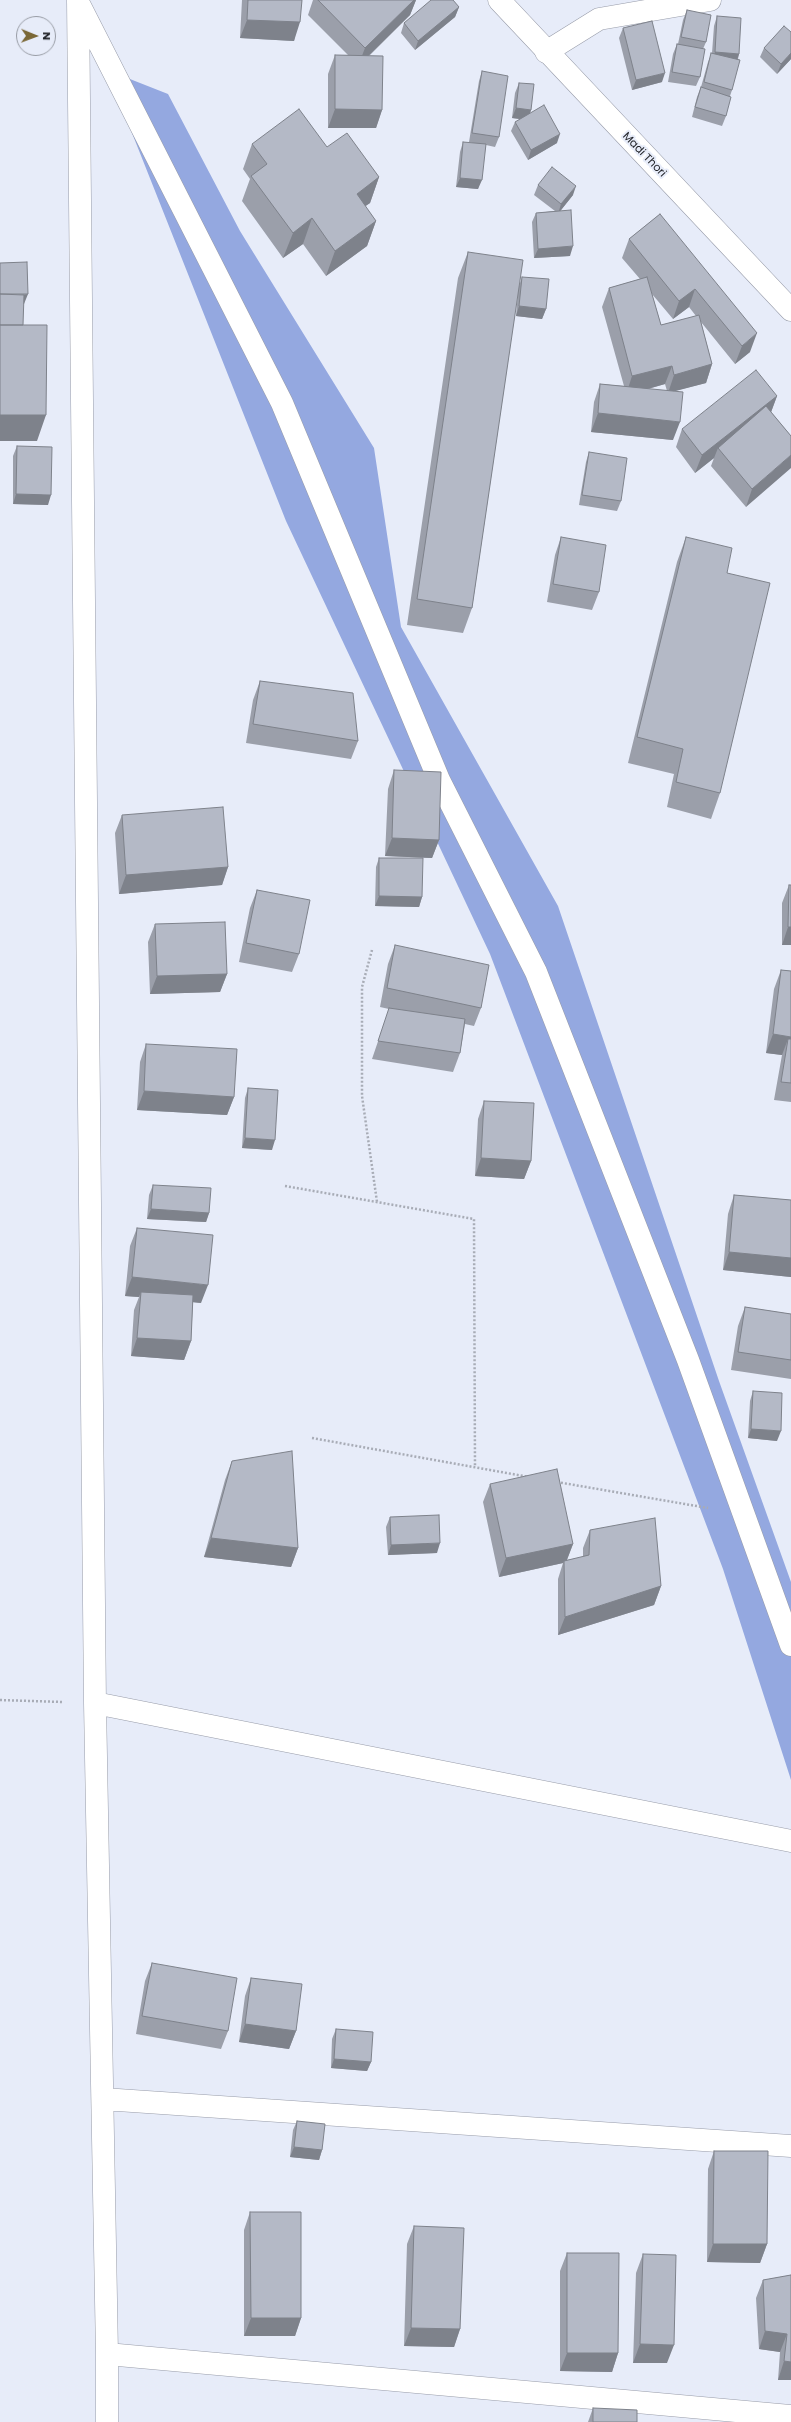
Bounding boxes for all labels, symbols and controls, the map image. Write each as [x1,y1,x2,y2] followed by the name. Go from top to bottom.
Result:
[16,16,56,56] north arrow
[39,32,55,40] text: N
[620,130,668,180] street label: Madi Thori

